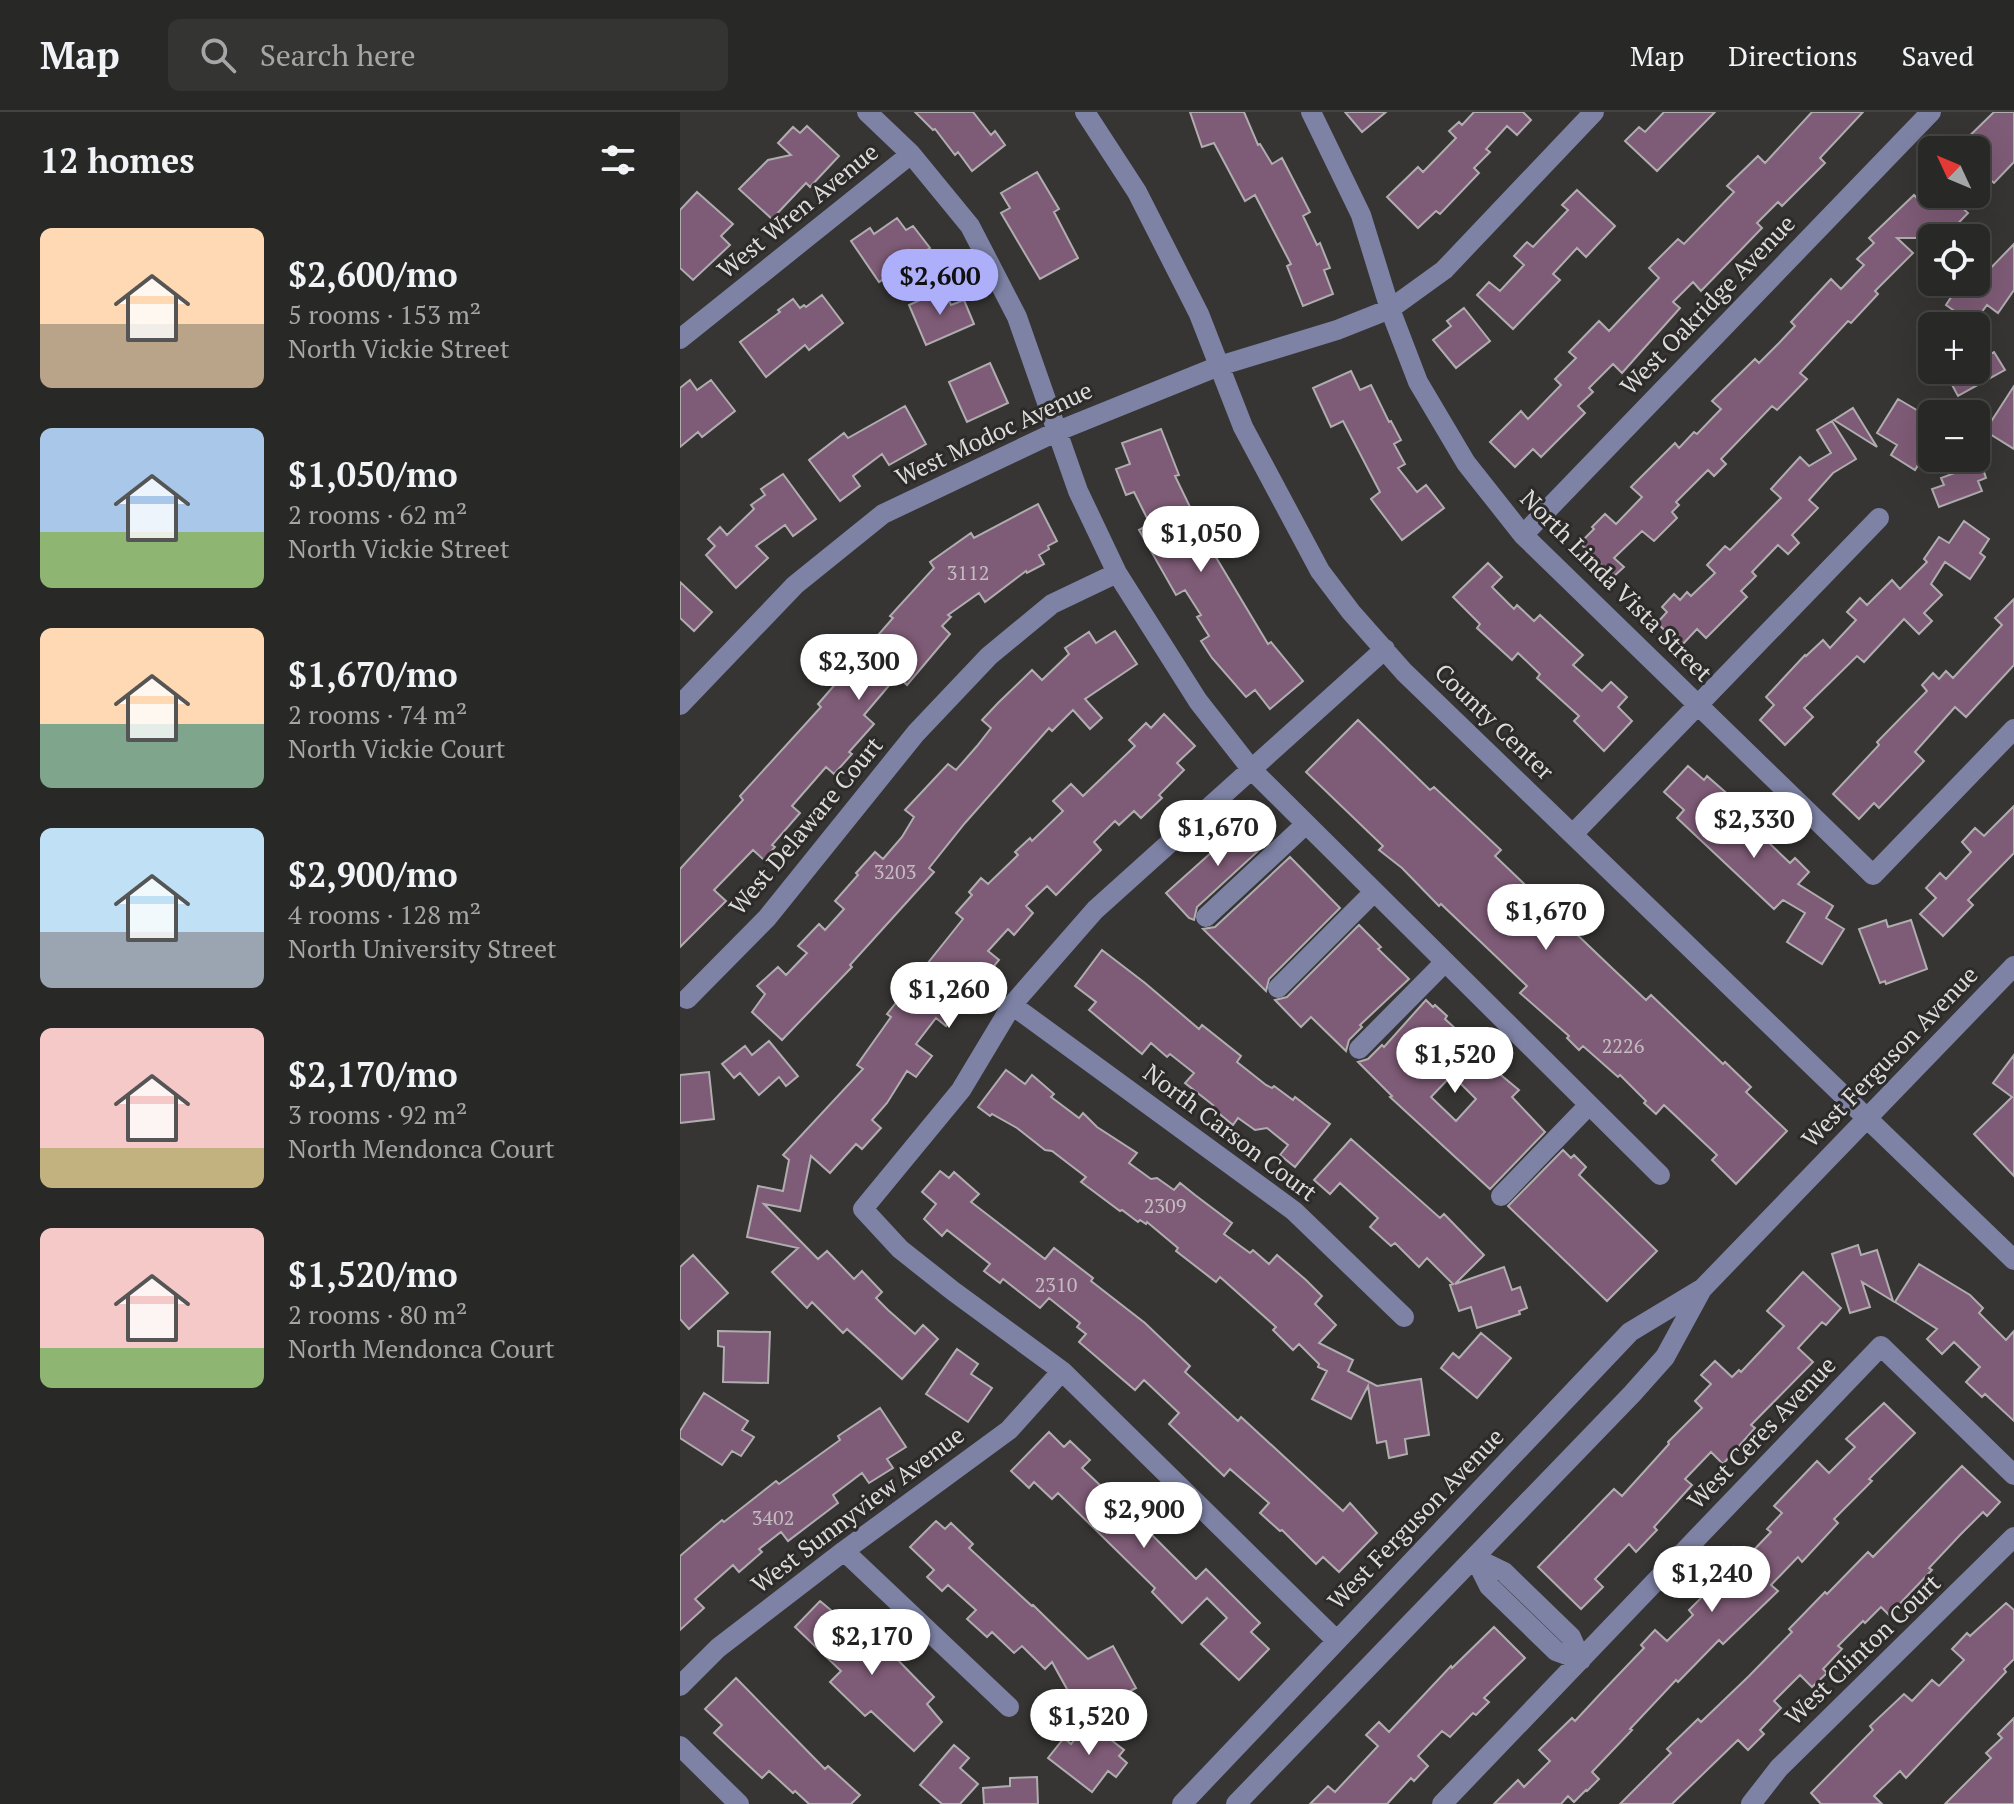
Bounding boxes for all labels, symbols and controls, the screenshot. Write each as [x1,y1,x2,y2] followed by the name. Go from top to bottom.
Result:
[168,19,728,91] search box
[40,30,120,80] text: Map
[196,33,240,77] icon: search
[260,35,416,75] text: Search here
[1630,37,1684,74] text: Map
[1728,37,1858,74] text: Directions
[1902,37,1974,74] text: Saved
[710,135,885,285] street label: West Wren Avenue
[1918,136,1990,208] north arrow
[1918,136,1990,472] map controls
[40,138,195,183] text: 12 homes
[596,138,640,182] icon: filters
[1613,207,1802,401] street label: West Oakridge Avenue
[1918,224,1990,296] button: locate
[875,249,1005,317] pin: $2,600
[288,252,458,297] text: $2,600/mo
[899,258,981,292] text: $2,600
[104,260,200,356] icon: home
[288,297,481,331] text: 5 rooms · 153 m²
[1918,312,1990,384] button: +
[288,331,510,365] text: North Vickie Street
[890,373,1097,493] street label: West Modoc Avenue
[1918,400,1990,472] button: −
[288,452,458,497] text: $1,050/mo
[104,460,200,556] icon: home
[1514,482,1720,688] street label: North Linda Vista Street
[288,497,467,531] text: 2 rooms · 62 m²
[1136,506,1266,574] pin: $1,050
[1160,515,1242,549] text: $1,050
[288,531,510,565] text: North Vickie Street
[947,559,989,586] house number: 3112
[794,634,924,702] pin: $2,300
[818,643,900,677] text: $2,300
[288,652,458,697] text: $1,670/mo
[1428,656,1562,787] street label: County Center
[104,660,200,756] icon: home
[288,697,467,731] text: 2 rooms · 74 m²
[721,730,889,921] street label: West Delaware Court
[288,731,505,765] text: North Vickie Court
[1689,792,1819,860] pin: $2,330
[1153,800,1283,868] pin: $1,670
[1713,801,1795,835] text: $2,330
[1177,809,1259,843] text: $1,670
[288,852,458,897] text: $2,900/mo
[874,858,916,885] house number: 3203
[104,860,200,956] icon: home
[1481,884,1611,952] pin: $1,670
[1505,893,1587,927] text: $1,670
[288,897,481,931] text: 4 rooms · 128 m²
[288,931,557,965] text: North University Street
[1794,959,1984,1154] street label: West Ferguson Avenue
[884,962,1014,1030] pin: $1,260
[908,971,990,1005] text: $1,260
[1390,1027,1520,1095] pin: $1,520
[1602,1032,1645,1059] house number: 2226
[1414,1036,1496,1070] text: $1,520
[288,1052,458,1097] text: $2,170/mo
[1137,1056,1324,1208] street label: North Carson Court
[104,1060,200,1156] icon: home
[288,1097,467,1131] text: 3 rooms · 92 m²
[288,1131,555,1165] text: North Mendonca Court
[1144,1192,1186,1219] house number: 2309
[288,1252,458,1297] text: $1,520/mo
[104,1260,200,1356] icon: home
[1035,1271,1077,1298] house number: 2310
[288,1297,467,1331] text: 2 rooms · 80 m²
[288,1331,555,1365] text: North Mendonca Court
[1680,1349,1842,1516] street label: West Ceres Avenue
[744,1419,970,1600] street label: West Sunnyview Avenue
[1320,1421,1510,1616] street label: West Ferguson Avenue
[1079,1482,1209,1550] pin: $2,900
[1103,1491,1185,1525] text: $2,900
[752,1504,794,1531] house number: 3402
[1647,1546,1777,1614] pin: $1,240
[1671,1555,1753,1589] text: $1,240
[1778,1567,1947,1732] street label: West Clinton Court
[807,1609,937,1677] pin: $2,170
[831,1618,913,1652] text: $2,170
[1024,1689,1154,1757] pin: $1,520
[1048,1698,1130,1732] text: $1,520

